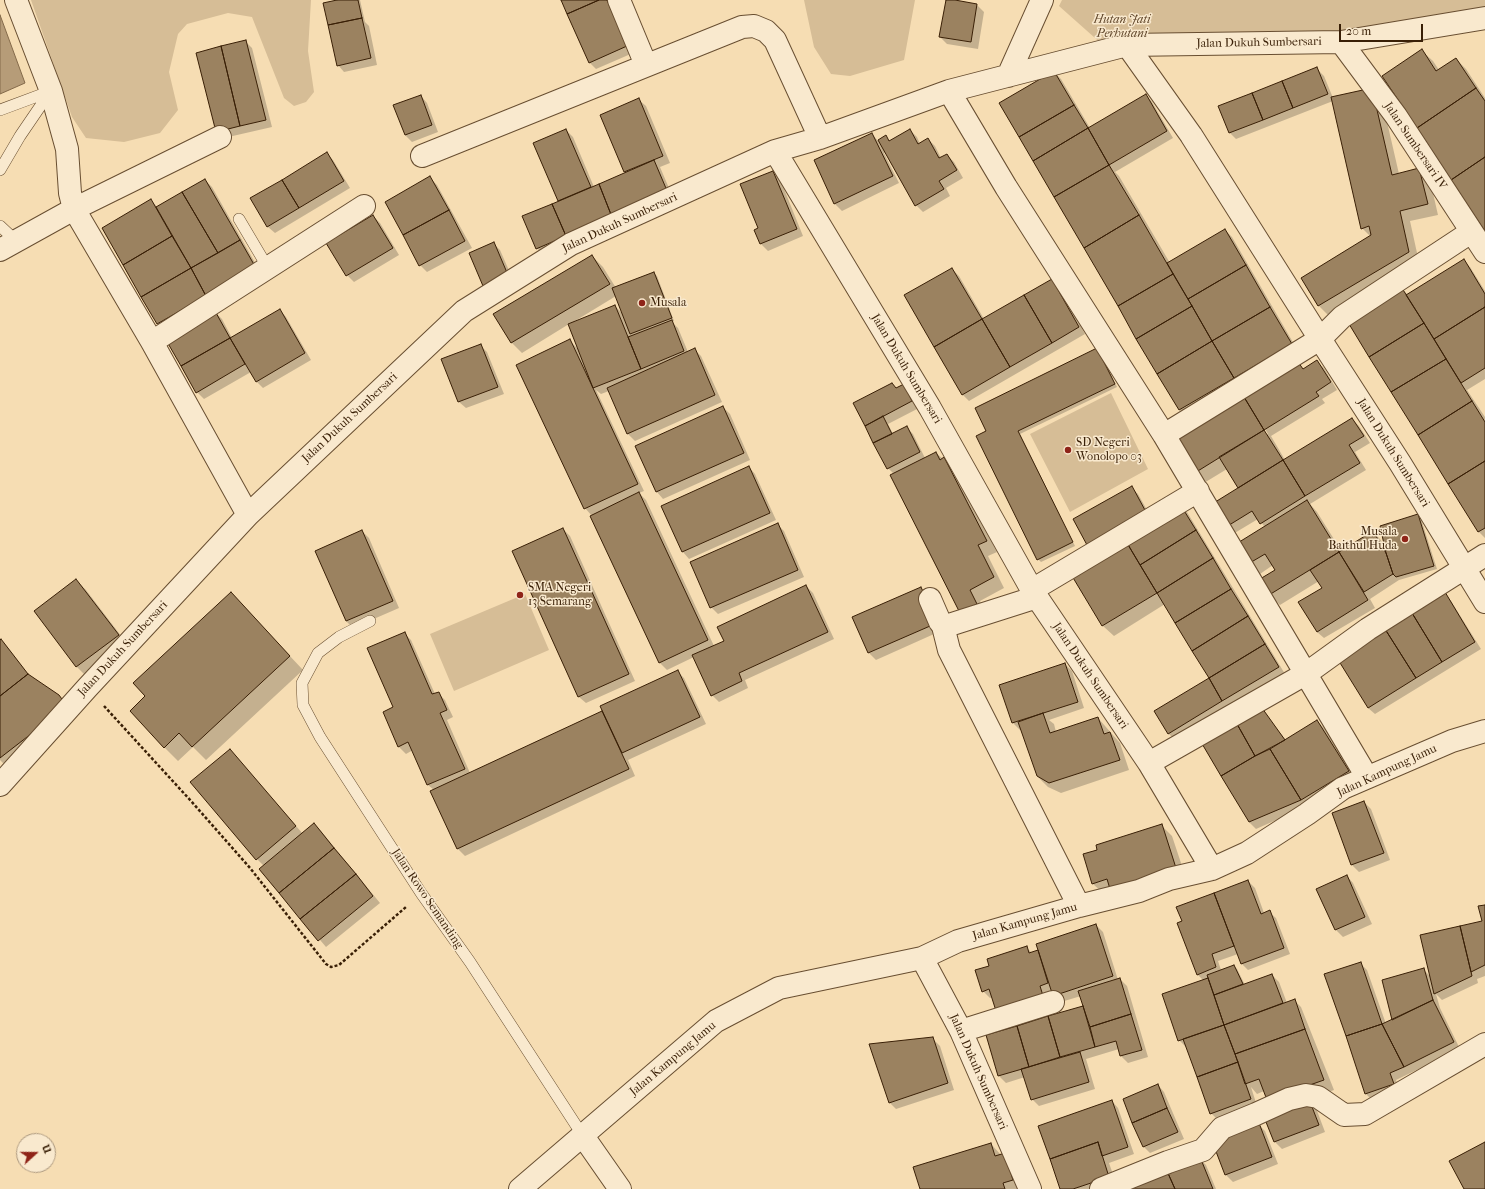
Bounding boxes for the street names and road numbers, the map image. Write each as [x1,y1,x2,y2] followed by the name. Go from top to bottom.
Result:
[1196,35,1322,51] street label: Jalan Dukuh Sumbersari
[1380,100,1450,192] street label: Jalan Sumbersari IV
[560,190,680,256] street label: Jalan Dukuh Sumbersari
[868,312,944,426] street label: Jalan Dukuh Sumbersari
[299,370,401,466] street label: Jalan Dukuh Sumbersari
[1354,396,1432,510] street label: Jalan Dukuh Sumbersari
[75,598,171,700] street label: Jalan Dukuh Sumbersari
[1049,620,1131,732] street label: Jalan Dukuh Sumbersari
[1335,742,1439,800] street label: Jalan Kampung Jamu
[388,846,466,952] street label: Jalan Rowo Semanding
[971,900,1079,944] street label: Jalan Kampung Jamu
[946,1012,1010,1132] street label: Jalan Dukuh Sumbersari
[627,1019,719,1099] street label: Jalan Kampung Jamu

